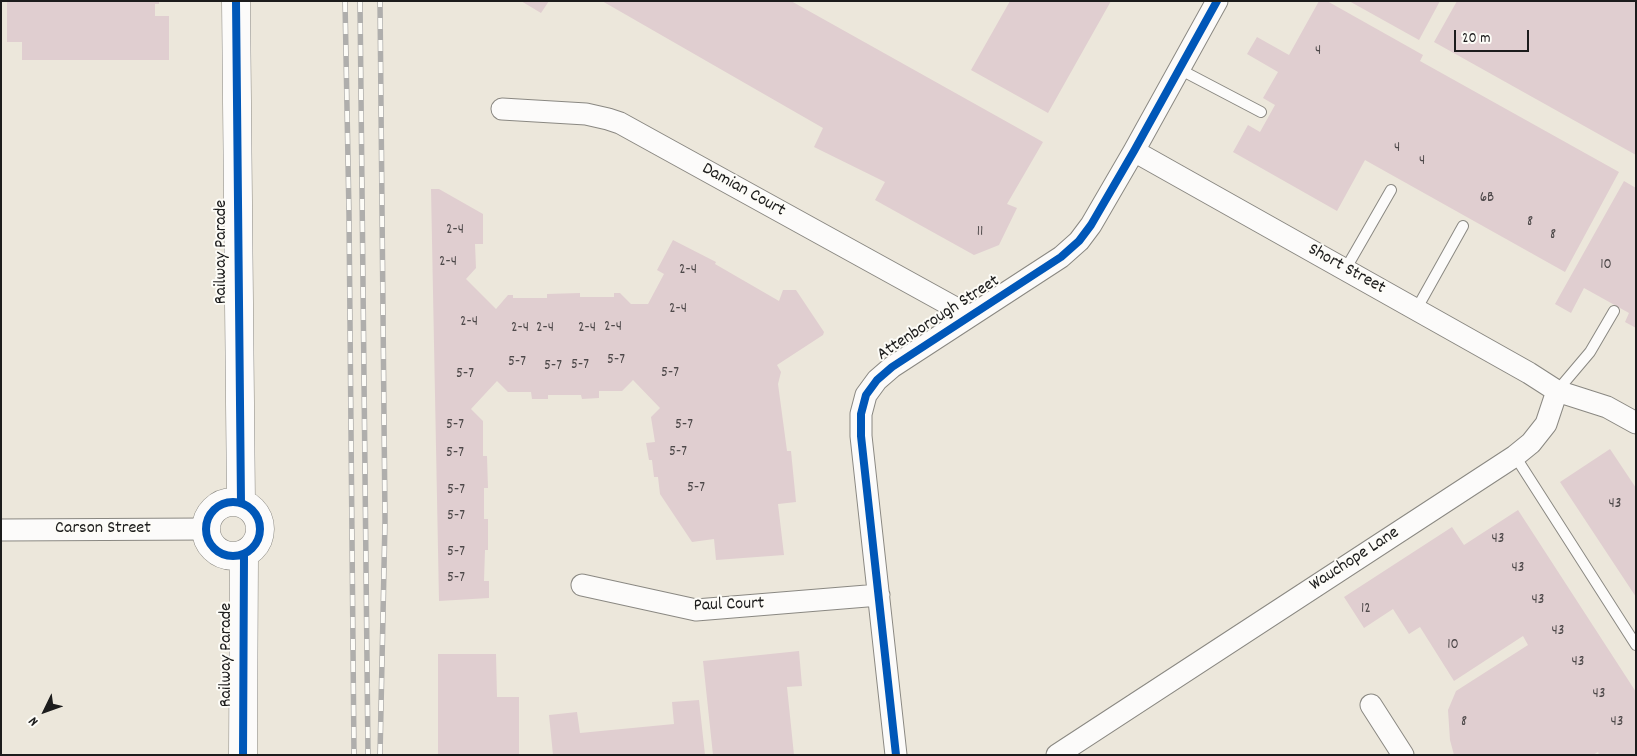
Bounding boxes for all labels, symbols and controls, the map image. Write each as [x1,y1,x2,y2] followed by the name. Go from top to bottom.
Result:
[1457,20,1532,52] scale bar
[1462,28,1490,50] text: 20 m
[1315,43,1321,61] house number: 4
[1394,140,1400,158] house number: 4
[1419,153,1425,171] house number: 4
[697,159,789,223] street label: Damian Court
[1480,190,1494,208] house number: 6B
[212,200,234,304] street label: Railway Parade
[1527,214,1533,232] house number: 8
[446,222,464,240] house number: 2-4
[977,224,983,242] house number: 11
[1550,227,1556,245] house number: 8
[1303,240,1389,300] street label: Short Street
[439,254,457,272] house number: 2-4
[1600,257,1612,275] house number: 10
[679,262,697,280] house number: 2-4
[874,271,1004,367] street label: Attenborough Street
[669,301,687,319] house number: 2-4
[460,314,478,332] house number: 2-4
[604,319,622,337] house number: 2-4
[511,320,529,338] house number: 2-4
[536,320,554,338] house number: 2-4
[578,320,596,338] house number: 2-4
[607,352,625,370] house number: 5-7
[508,354,526,372] house number: 5-7
[571,357,589,375] house number: 5-7
[544,358,562,376] house number: 5-7
[661,365,679,383] house number: 5-7
[456,366,474,384] house number: 5-7
[446,417,464,435] house number: 5-7
[675,417,693,435] house number: 5-7
[669,444,687,462] house number: 5-7
[446,445,464,463] house number: 5-7
[687,480,705,498] house number: 5-7
[447,482,465,500] house number: 5-7
[1609,496,1621,514] house number: 43
[447,508,465,526] house number: 5-7
[55,519,151,541] street label: Carson Street
[1306,523,1404,597] street label: Wauchope Lane
[1492,531,1504,549] house number: 43
[447,544,465,562] house number: 5-7
[1512,560,1524,578] house number: 43
[447,570,465,588] house number: 5-7
[1532,592,1544,610] house number: 43
[693,594,765,618] street label: Paul Court
[1361,601,1371,619] house number: 12
[217,603,239,707] street label: Railway Parade
[1552,623,1564,641] house number: 43
[1447,637,1459,655] house number: 10
[1572,654,1584,672] house number: 43
[20,686,70,736] north arrow
[1593,686,1605,704] house number: 43
[24,712,44,730] text: N
[1461,714,1467,732] house number: 8
[1611,714,1623,732] house number: 43

